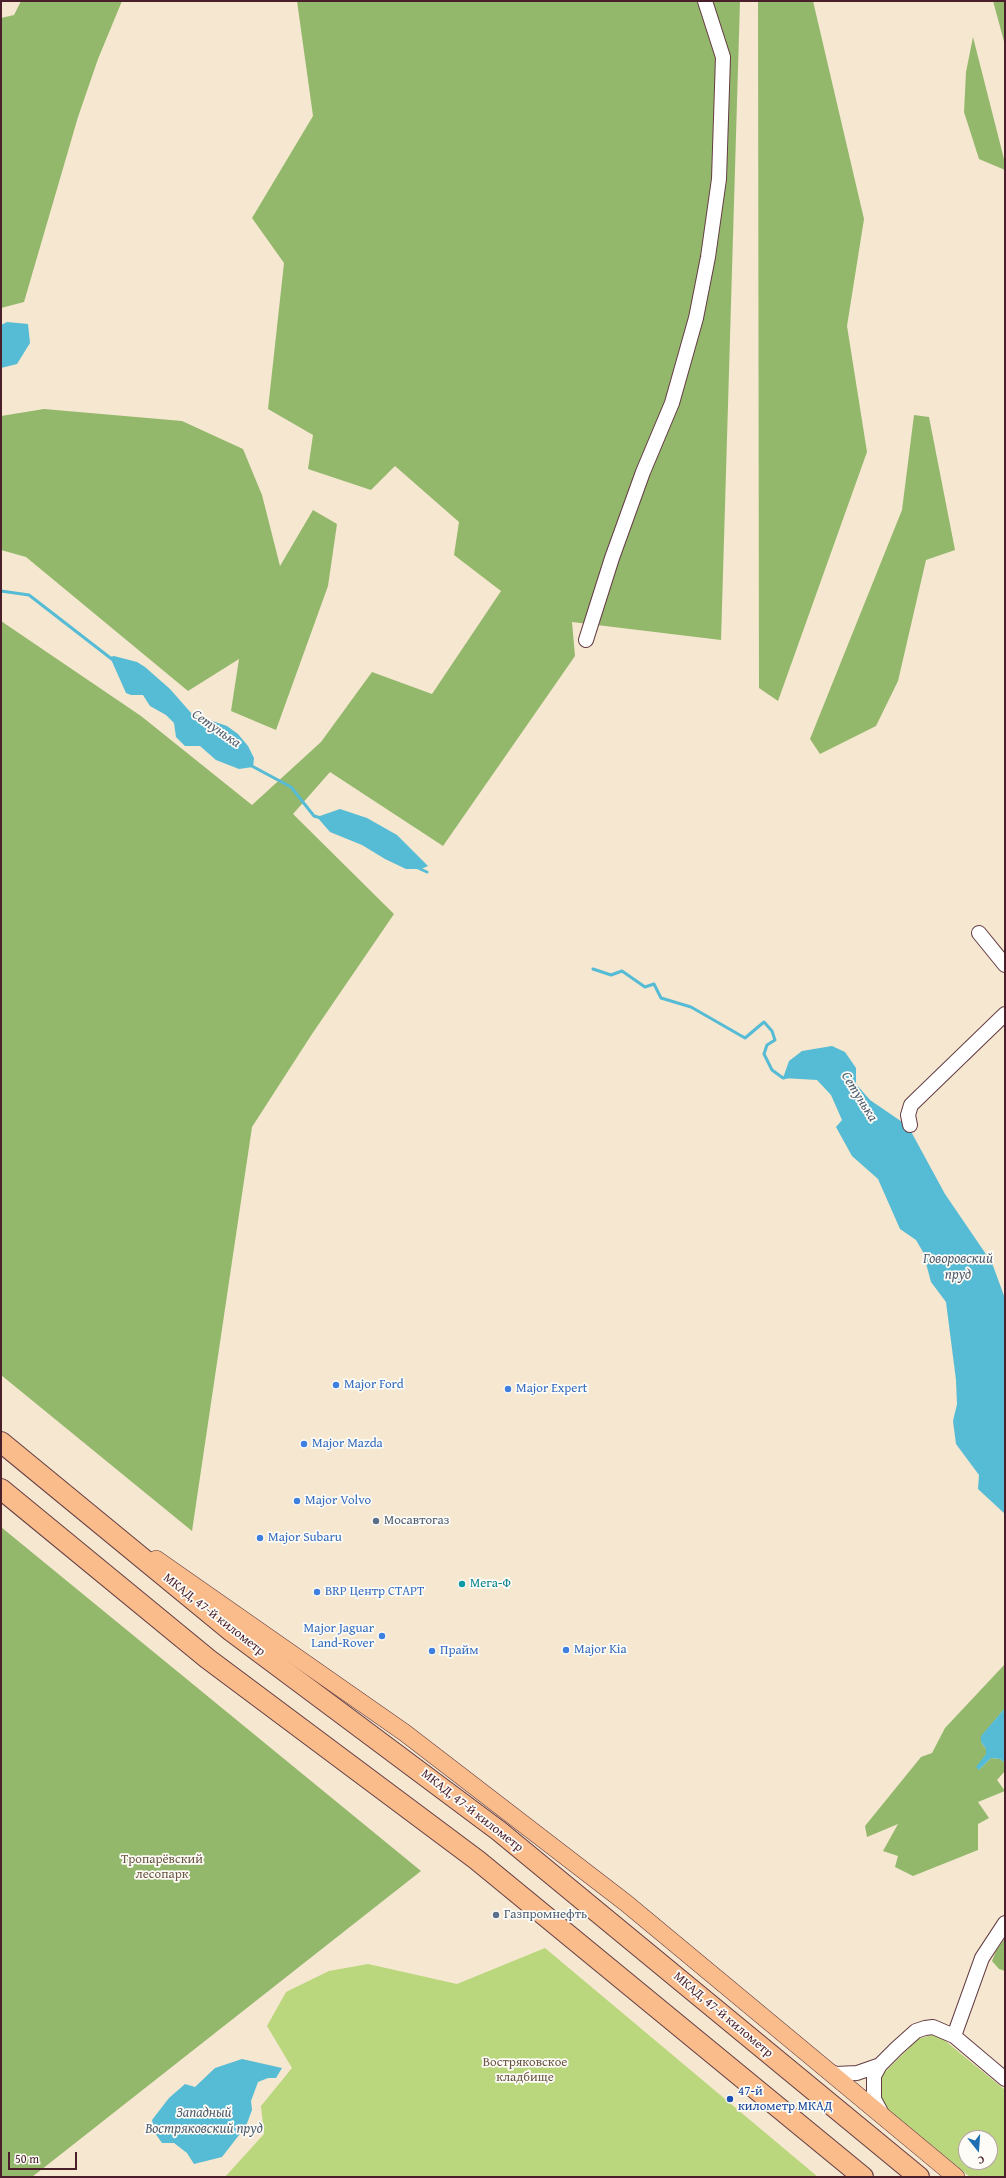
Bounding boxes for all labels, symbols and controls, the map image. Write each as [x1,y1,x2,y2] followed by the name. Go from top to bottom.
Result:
[188,706,244,752] water label: Сетунька
[837,1069,881,1125] water label: Сетунька
[923,1251,993,1284] water label: Говоровский пруд
[344,1377,404,1393] place label: Major Ford
[331,1380,341,1390] marker: Major Ford
[516,1381,587,1397] place label: Major Expert
[503,1384,513,1394] marker: Major Expert
[312,1436,383,1452] place label: Major Mazda
[299,1439,309,1449] marker: Major Mazda
[305,1493,371,1509] place label: Major Volvo
[292,1496,302,1506] marker: Major Volvo
[384,1513,449,1529] place label: Мосавтогаз
[371,1516,381,1526] marker: Мосавтогаз
[268,1530,342,1546] place label: Major Subaru
[255,1533,265,1543] marker: Major Subaru
[160,1570,268,1660] street label: МКАД, 47-й километр
[470,1576,511,1592] place label: Мега-Ф
[457,1579,467,1589] marker: Мега-Ф
[325,1584,424,1600] place label: BRP Центр СТАРТ
[312,1587,322,1597] marker: BRP Центр СТАРТ
[304,1621,374,1652] place label: Major Jaguar Land-Rover
[377,1631,387,1641] marker: Major Jaguar Land-Rover
[574,1642,627,1658] place label: Major Kia
[440,1643,479,1659] place label: Прайм
[561,1645,571,1655] marker: Major Kia
[427,1646,437,1656] marker: Прайм
[418,1766,526,1856] street label: МКАД, 47-й километр
[121,1852,203,1883] park label: Тропарёвский лесопарк
[504,1907,587,1923] place label: Газпромнефть
[491,1910,501,1920] marker: Газпромнефть
[670,1969,776,2061] street label: МКАД, 47-й километр
[483,2055,567,2086] park label: Востряковское кладбище
[738,2084,832,2115] place label: 47-й километр МКАД
[725,2094,735,2104] marker: 47-й километр МКАД
[145,2105,263,2138] water label: Западный Востряковский пруд
[958,2130,998,2170] north arrow
[10,2144,79,2170] scale bar
[15,2150,39,2167] text: 50 m
[976,2152,987,2169] text: С

